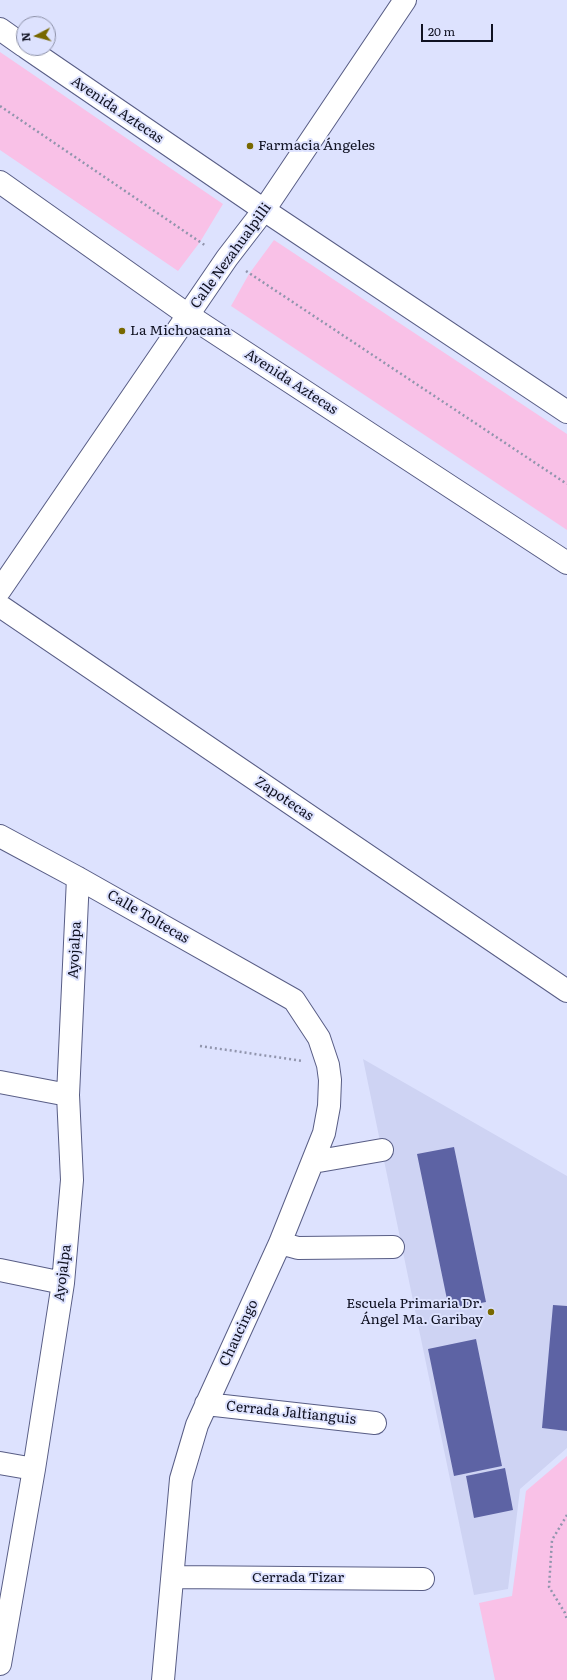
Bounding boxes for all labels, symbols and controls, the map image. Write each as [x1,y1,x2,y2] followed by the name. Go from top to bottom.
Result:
[16,16,56,56] north arrow
[423,16,495,42] scale bar
[428,22,455,40] text: 20 m
[17,32,33,43] text: N
[68,73,166,147] street label: Avenida Aztecas
[258,138,375,154] place label: Farmacia Ángeles
[245,141,255,151] marker: Farmacia Ángeles
[187,200,275,312] street label: Calle Nezahualpilli
[130,323,231,339] place label: La Michoacana
[117,326,127,336] marker: La Michoacana
[241,346,341,418] street label: Avenida Aztecas
[252,773,316,825] street label: Zapotecas
[104,887,192,947] street label: Calle Toltecas
[65,921,85,979] street label: Ayojalpa
[51,1243,75,1303] street label: Ayojalpa
[346,1296,483,1328] place label: Escuela Primaria Dr. Ángel Ma. Garibay
[216,1297,262,1369] street label: Chaucingo
[486,1307,496,1317] marker: Escuela Primaria Dr. Ángel Ma. Garibay
[225,1398,357,1428] street label: Cerrada Jaltianguis
[252,1570,344,1586] street label: Cerrada Tizar

